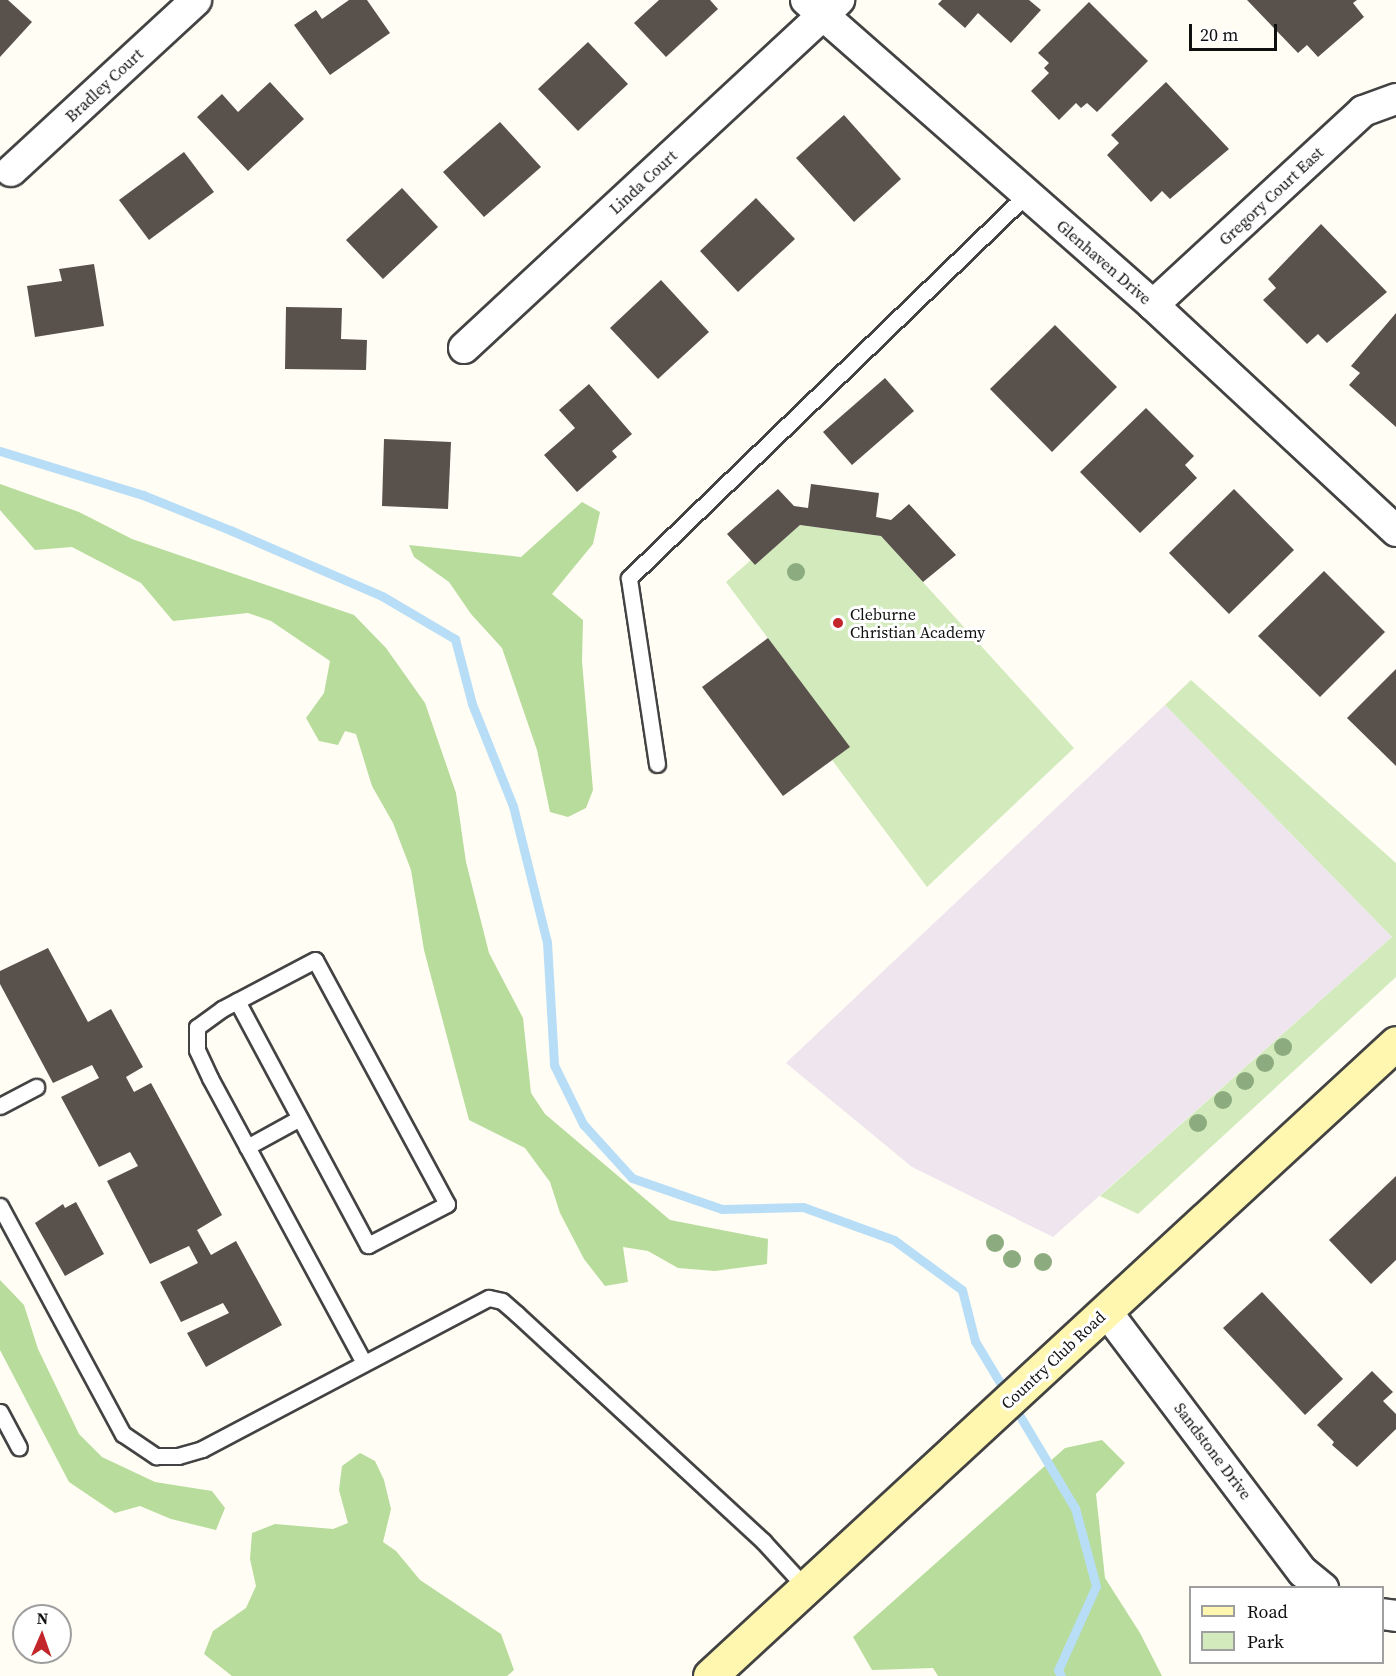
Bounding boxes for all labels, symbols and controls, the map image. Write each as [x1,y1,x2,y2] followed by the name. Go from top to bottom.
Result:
[1192,12,1280,50] scale bar
[1200,22,1238,47] text: 20 m
[61,44,147,126] street label: Bradley Court
[1215,143,1327,249] street label: Gregory Court East
[605,146,681,218] street label: Linda Court
[1053,216,1155,308] street label: Glenhaven Drive
[850,604,985,642] place label: Cleburne Christian Academy
[831,616,845,630] marker: Cleburne Christian Academy
[997,1307,1109,1413] street label: Country Club Road
[1170,1399,1256,1503] street label: Sandstone Drive
[1189,1586,1384,1664] legend
[1247,1599,1288,1624] text: Road
[12,1604,72,1664] north arrow
[36,1607,49,1629] text: N
[1247,1629,1284,1654] text: Park

